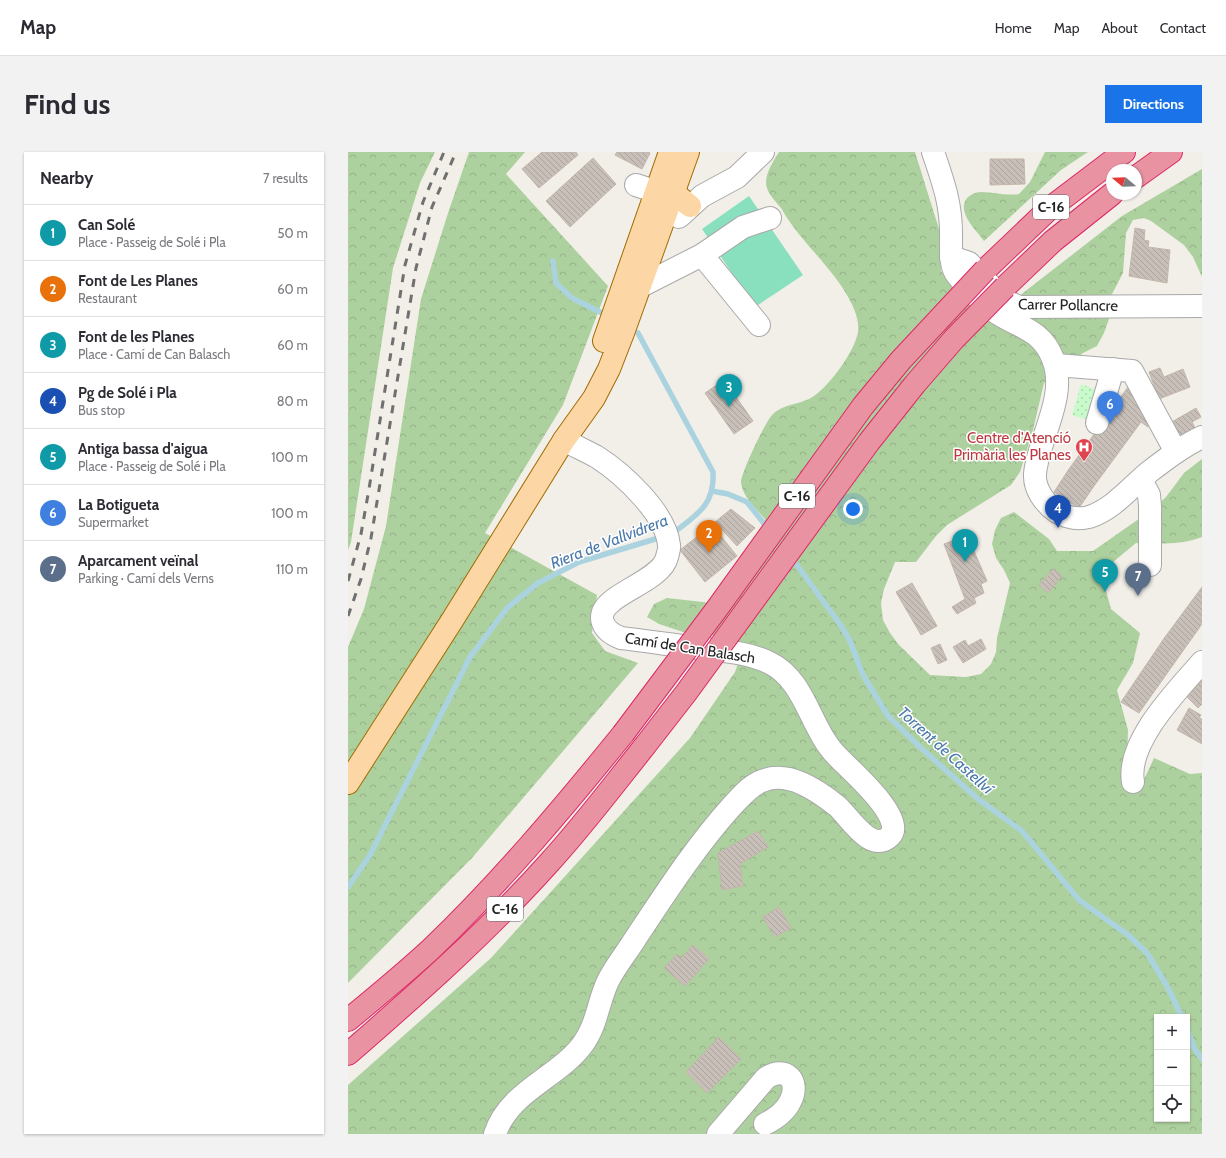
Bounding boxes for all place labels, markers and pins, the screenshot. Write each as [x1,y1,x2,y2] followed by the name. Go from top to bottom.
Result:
[716,374,742,407] pin: 3
[1097,391,1123,424] pin: 6
[954,429,1071,464] place label: Centre d'Atenció Primària les Planes
[1074,437,1094,462] hospital icon: Centre d'Atenció Primària les Planes
[1045,495,1071,528] pin: 4
[696,520,722,553] pin: 2
[952,529,978,562] pin: 1
[1092,559,1118,592] pin: 5
[1125,563,1151,596] pin: 7

